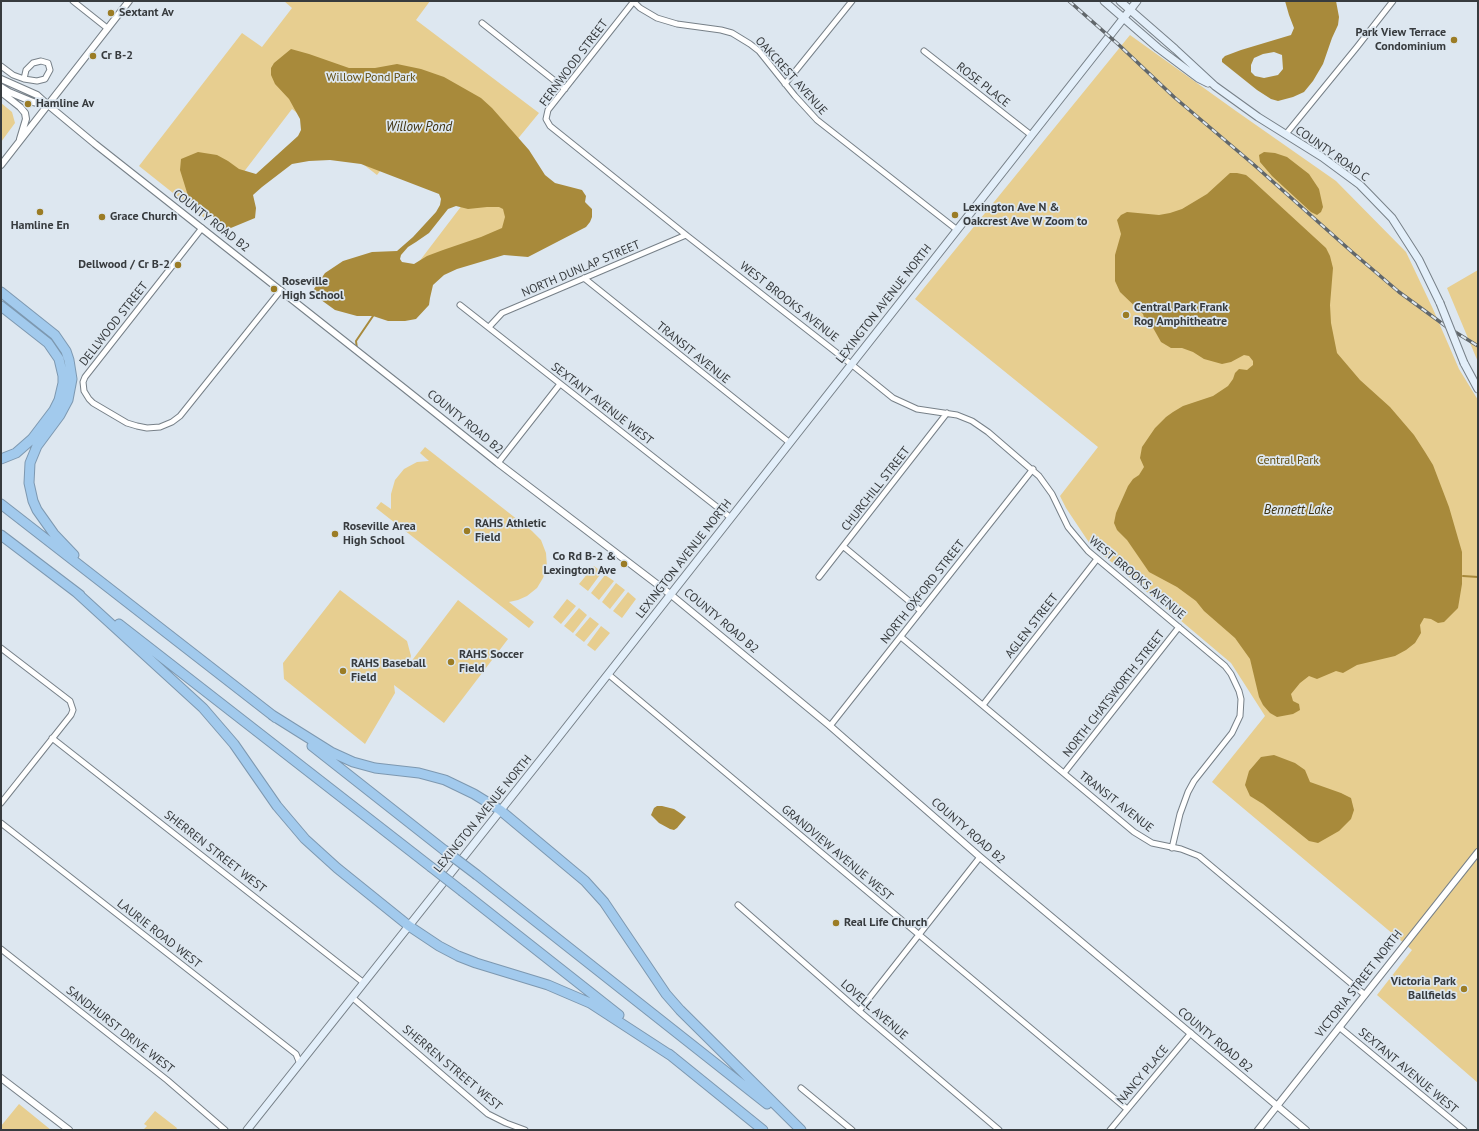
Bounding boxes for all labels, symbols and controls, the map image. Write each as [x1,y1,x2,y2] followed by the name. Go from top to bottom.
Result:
[119,6,174,20] place label: Sextant Av
[106,8,116,18] marker: Sextant Av
[537,17,611,109] street label: FERNWOOD STREET
[1355,26,1446,54] place label: Park View Terrace Condominium
[752,34,830,118] street label: OAKCREST AVENUE
[1449,35,1459,45] marker: Park View Terrace Condominium
[101,49,133,63] place label: Cr B-2
[88,51,98,61] marker: Cr B-2
[953,60,1013,110] street label: ROSE PLACE
[326,71,416,85] park label: Willow Pond Park
[36,97,94,111] place label: Hamline Av
[23,99,33,109] marker: Hamline Av
[386,119,452,135] water label: Willow Pond
[1292,123,1372,185] street label: COUNTY ROAD C
[170,187,252,255] street label: COUNTY ROAD B2
[963,201,1087,229] place label: Lexington Ave N & Oakcrest Ave W Zoom to
[35,207,45,217] marker: Hamline En
[110,210,177,224] place label: Grace Church
[950,210,960,220] marker: Lexington Ave N & Oakcrest Ave W Zoom to
[97,212,107,222] marker: Grace Church
[11,219,69,233] place label: Hamline En
[520,238,642,300] street label: NORTH DUNLAP STREET
[833,242,935,366] street label: LEXINGTON AVENUE NORTH
[78,258,170,272] place label: Dellwood / Cr B-2
[737,259,841,345] street label: WEST BROOKS AVENUE
[173,260,183,270] marker: Dellwood / Cr B-2
[282,275,344,303] place label: Roseville High School
[77,279,151,369] street label: DELLWOOD STREET
[269,284,279,294] marker: Roseville High School
[1134,301,1228,329] place label: Central Park Frank Rog Amphitheatre
[1121,310,1131,320] marker: Central Park Frank Rog Amphitheatre
[653,319,733,387] street label: TRANSIT AVENUE
[548,360,656,448] street label: SEXTANT AVENUE WEST
[424,387,506,457] street label: COUNTY ROAD B2
[839,444,913,534] street label: CHURCHILL STREET
[1257,454,1319,468] park label: Central Park
[633,497,735,621] street label: LEXINGTON AVENUE NORTH
[1264,502,1332,518] water label: Bennett Lake
[475,517,546,545] place label: RAHS Athletic Field
[343,520,416,548] place label: Roseville Area High School
[462,526,472,536] marker: RAHS Athletic Field
[330,529,340,539] marker: Roseville Area High School
[1086,533,1188,623] street label: WEST BROOKS AVENUE
[878,537,968,647] street label: NORTH OXFORD STREET
[543,550,616,578] place label: Co Rd B-2 & Lexington Ave
[619,559,629,569] marker: Co Rd B-2 & Lexington Ave
[681,586,761,656] street label: COUNTY ROAD B2
[1002,591,1062,661] street label: AGLEN STREET
[1060,628,1168,760] street label: NORTH CHATSWORTH STREET
[459,648,523,676] place label: RAHS Soccer Field
[351,657,426,685] place label: RAHS Baseball Field
[446,657,456,667] marker: RAHS Soccer Field
[338,666,348,676] marker: RAHS Baseball Field
[431,752,535,876] street label: LEXINGTON AVENUE NORTH
[1076,769,1156,835] street label: TRANSIT AVENUE
[928,795,1008,867] street label: COUNTY ROAD B2
[778,802,896,904] street label: GRANDVIEW AVENUE WEST
[161,808,269,896] street label: SHERREN STREET WEST
[114,897,204,971] street label: LAURIE ROAD WEST
[844,916,927,930] place label: Real Life Church
[831,918,841,928] marker: Real Life Church
[1313,927,1405,1041] street label: VICTORIA STREET NORTH
[1391,975,1456,1003] place label: Victoria Park Ballfields
[837,977,911,1043] street label: LOVELL AVENUE
[63,983,177,1077] street label: SANDHURST DRIVE WEST
[1459,984,1469,994] marker: Victoria Park Ballfields
[1175,1005,1255,1075] street label: COUNTY ROAD B2
[399,1022,505,1114] street label: SHERREN STREET WEST
[1355,1025,1461,1117] street label: SEXTANT AVENUE WEST
[1114,1043,1172,1107] street label: NANCY PLACE

